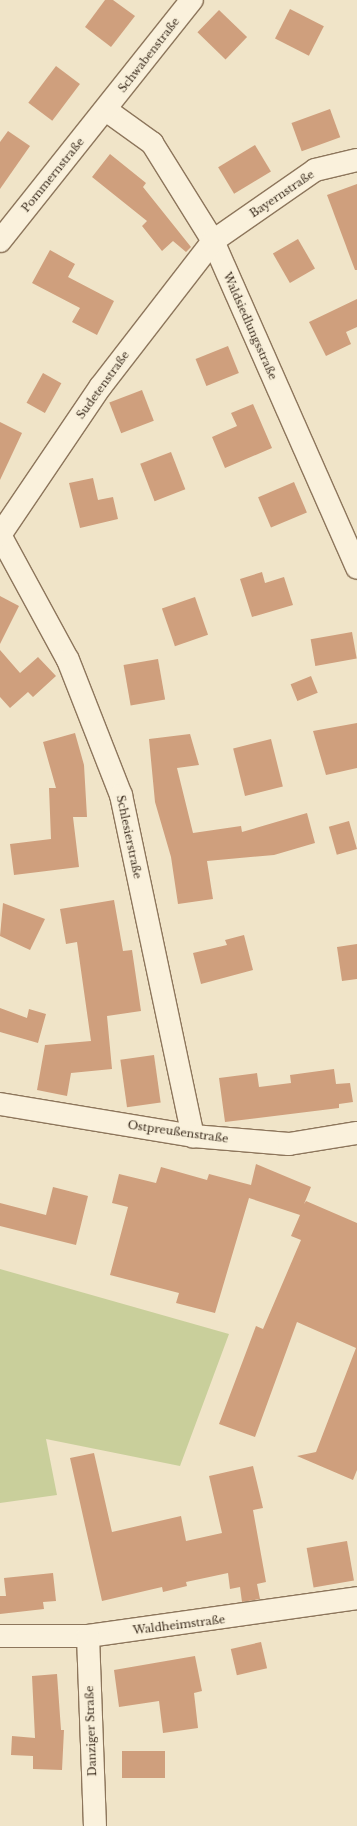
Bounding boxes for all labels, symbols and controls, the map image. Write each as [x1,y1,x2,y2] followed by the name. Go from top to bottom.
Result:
[116,15,182,95] street label: Schwabenstraße
[19,135,87,215] street label: Pommernstraße
[247,168,317,220] street label: Bayernstraße
[220,270,280,382] street label: Waldsiedlungsstraße
[74,349,132,421] street label: Sudetenstraße
[114,794,144,880] street label: Schlesierstraße
[127,1118,229,1146] street label: Ostpreußenstraße
[132,1613,226,1637] street label: Waldheimstraße
[83,1685,99,1777] street label: Danziger Straße

